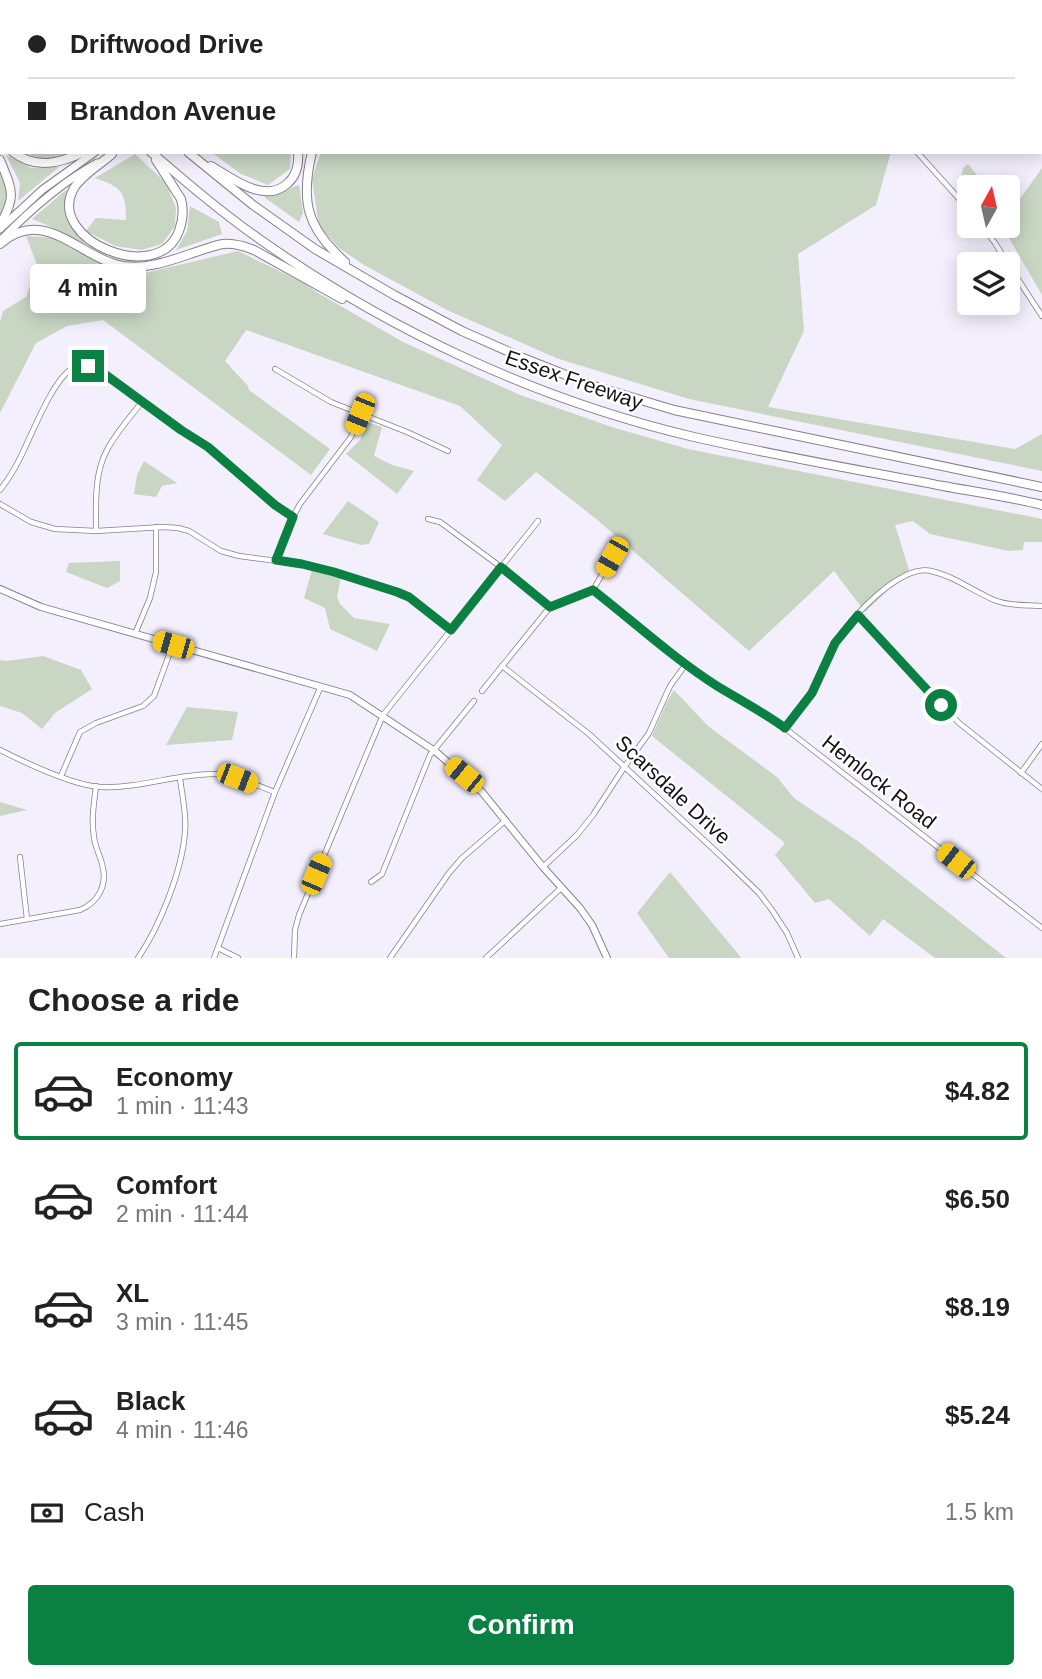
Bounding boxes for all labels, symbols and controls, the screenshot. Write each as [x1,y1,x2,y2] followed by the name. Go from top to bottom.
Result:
[70,29,264,59] text: Driftwood Drive
[70,96,276,126] text: Brandon Avenue
[957,175,1020,238] north arrow
[957,175,1020,315] map controls
[957,252,1020,315] button: layers
[30,264,146,314] callout: 4 min
[58,275,118,301] text: 4 min
[503,345,646,414] street label: Essex Freeway
[72,350,104,382] route end
[343,391,378,437] car
[593,534,632,580] car
[150,629,197,661] car
[925,689,957,721] route start
[818,730,941,833] street label: Hemlock Road
[611,731,735,849] street label: Scarsdale Drive
[442,754,487,796] car
[214,761,261,795] car
[933,840,980,882] car
[299,851,334,897] car
[28,982,240,1018] text: Choose a ride
[32,1060,95,1123] icon: car
[116,1062,233,1092] text: Economy
[945,1076,1010,1106] text: $4.82
[116,1093,249,1119] text: 1 min · 11:43
[32,1168,95,1231] icon: car
[116,1170,217,1200] text: Comfort
[945,1184,1010,1214] text: $6.50
[116,1201,249,1227] text: 2 min · 11:44
[32,1276,95,1339] icon: car
[116,1278,149,1308] text: XL
[945,1292,1010,1322] text: $8.19
[116,1309,249,1335] text: 3 min · 11:45
[32,1384,95,1447] icon: car
[116,1386,185,1416] text: Black
[945,1400,1010,1430] text: $5.24
[116,1417,249,1443] text: 4 min · 11:46
[28,1494,66,1532] icon: cash
[84,1497,145,1527] text: Cash
[945,1499,1014,1525] text: 1.5 km
[28,1585,1014,1665] button: Confirm

